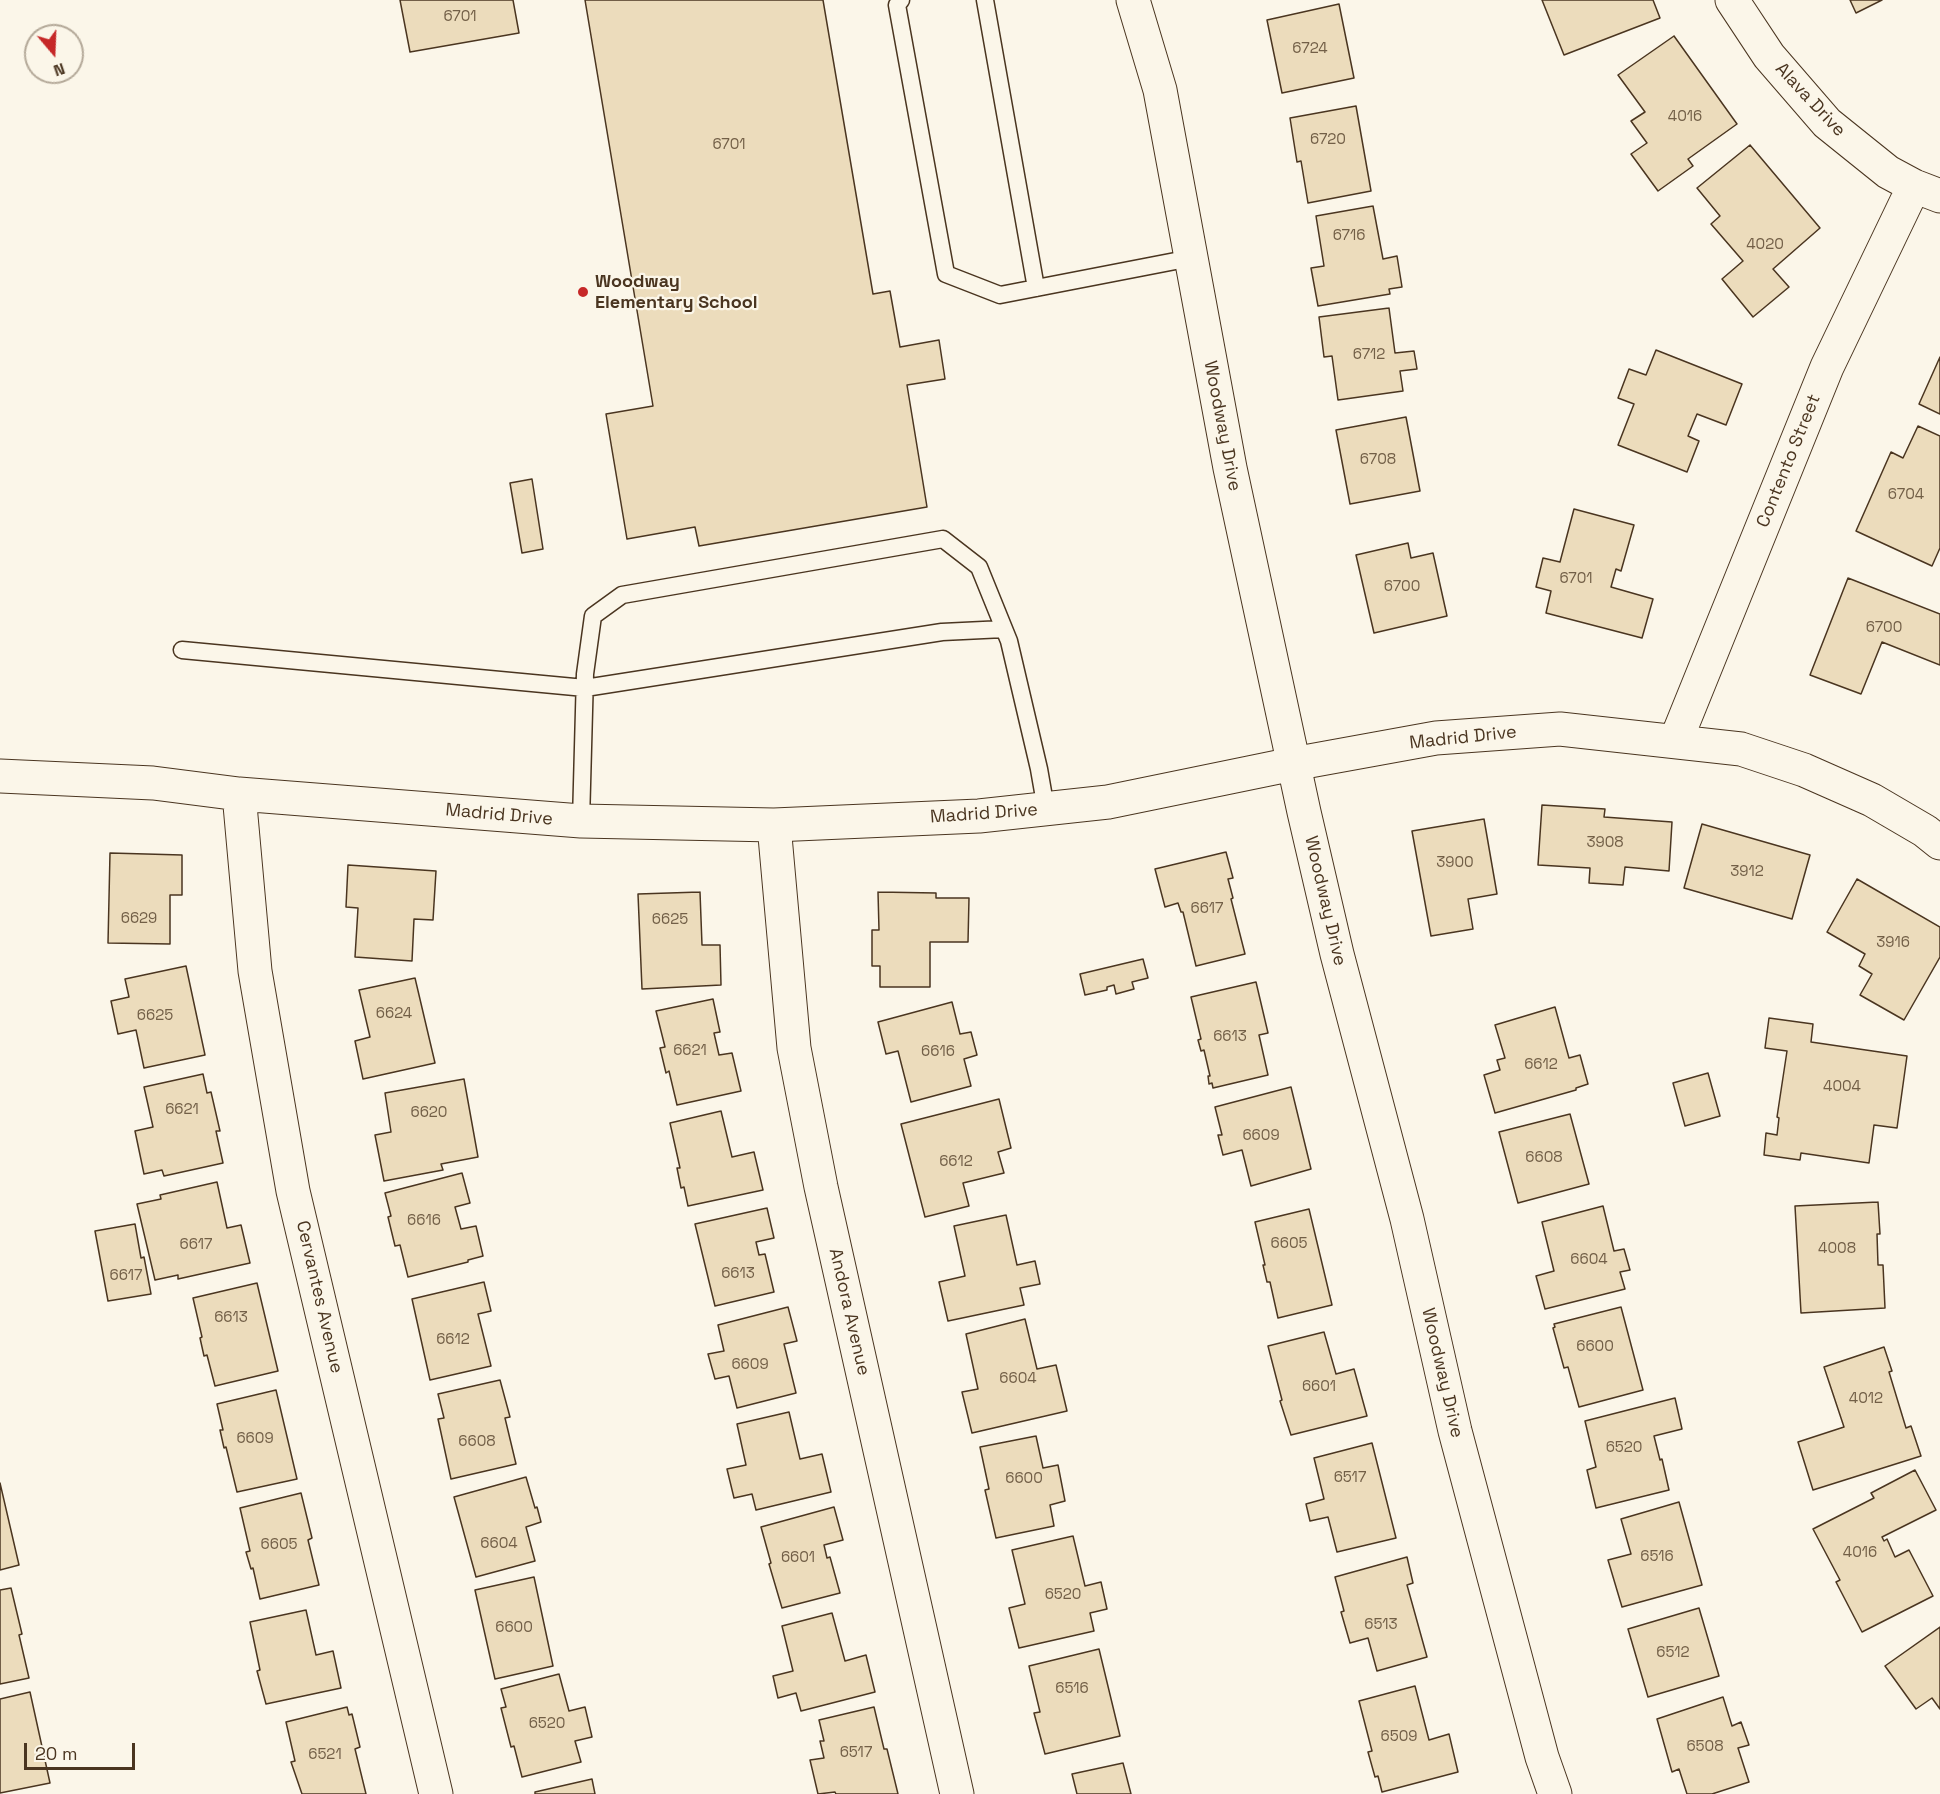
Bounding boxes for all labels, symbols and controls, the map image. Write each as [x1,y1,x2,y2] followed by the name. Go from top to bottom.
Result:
[443,8,477,26] house number: 6701
[24,24,84,84] north arrow
[1292,40,1328,58] house number: 6724
[51,58,68,81] text: N
[1770,59,1850,141] street label: Alava Drive
[1668,108,1702,126] house number: 4016
[1310,131,1346,149] house number: 6720
[712,136,746,154] house number: 6701
[1333,227,1365,245] house number: 6716
[1746,236,1784,254] house number: 4020
[595,271,758,314] place label: Woodway Elementary School
[576,285,590,299] marker: Woodway Elementary School
[1353,346,1385,364] house number: 6712
[1199,359,1245,493] street label: Woodway Drive
[1752,391,1826,531] street label: Contento Street
[1360,451,1396,469] house number: 6708
[1888,486,1924,504] house number: 6704
[1559,570,1593,588] house number: 6701
[1384,578,1420,596] house number: 6700
[1866,619,1902,637] house number: 6700
[1408,722,1518,754] street label: Madrid Drive
[929,799,1039,829] street label: Madrid Drive
[444,800,554,830] street label: Madrid Drive
[1300,834,1350,968] street label: Woodway Drive
[1586,834,1624,852] house number: 3908
[1436,854,1474,872] house number: 3900
[1730,863,1764,881] house number: 3912
[1190,900,1224,918] house number: 6617
[121,910,157,928] house number: 6629
[652,911,688,929] house number: 6625
[1876,934,1910,952] house number: 3916
[376,1005,412,1023] house number: 6624
[137,1007,173,1025] house number: 6625
[1213,1028,1247,1046] house number: 6613
[673,1042,707,1060] house number: 6621
[921,1043,955,1061] house number: 6616
[1524,1056,1558,1074] house number: 6612
[1823,1078,1861,1096] house number: 4004
[165,1101,199,1119] house number: 6621
[411,1104,447,1122] house number: 6620
[1242,1127,1280,1145] house number: 6609
[1525,1149,1563,1167] house number: 6608
[939,1153,973,1171] house number: 6612
[407,1212,441,1230] house number: 6616
[291,1219,347,1375] street label: Cervantes Avenue
[1271,1235,1307,1253] house number: 6605
[179,1236,213,1254] house number: 6617
[1818,1240,1856,1258] house number: 4008
[824,1246,874,1378] street label: Andora Avenue
[1570,1251,1608,1269] house number: 6604
[721,1265,755,1283] house number: 6613
[109,1267,143,1285] house number: 6617
[1417,1306,1467,1440] street label: Woodway Drive
[214,1309,248,1327] house number: 6613
[436,1331,470,1349] house number: 6612
[1576,1338,1614,1356] house number: 6600
[731,1356,769,1374] house number: 6609
[999,1370,1037,1388] house number: 6604
[1302,1378,1336,1396] house number: 6601
[1849,1390,1883,1408] house number: 4012
[236,1430,274,1448] house number: 6609
[458,1433,496,1451] house number: 6608
[1606,1439,1642,1457] house number: 6520
[1334,1469,1366,1487] house number: 6517
[1005,1470,1043,1488] house number: 6600
[480,1535,518,1553] house number: 6604
[261,1536,297,1554] house number: 6605
[1843,1544,1877,1562] house number: 4016
[1640,1548,1674,1566] house number: 6516
[781,1549,815,1567] house number: 6601
[1045,1586,1081,1604] house number: 6520
[1364,1616,1398,1634] house number: 6513
[495,1619,533,1637] house number: 6600
[1656,1644,1690,1662] house number: 6512
[1055,1680,1089,1698] house number: 6516
[529,1715,565,1733] house number: 6520
[1381,1728,1417,1746] house number: 6509
[27,1731,138,1769] scale bar
[1686,1738,1724,1756] house number: 6508
[35,1742,78,1765] text: 20 m
[840,1744,872,1762] house number: 6517
[308,1746,342,1764] house number: 6521

